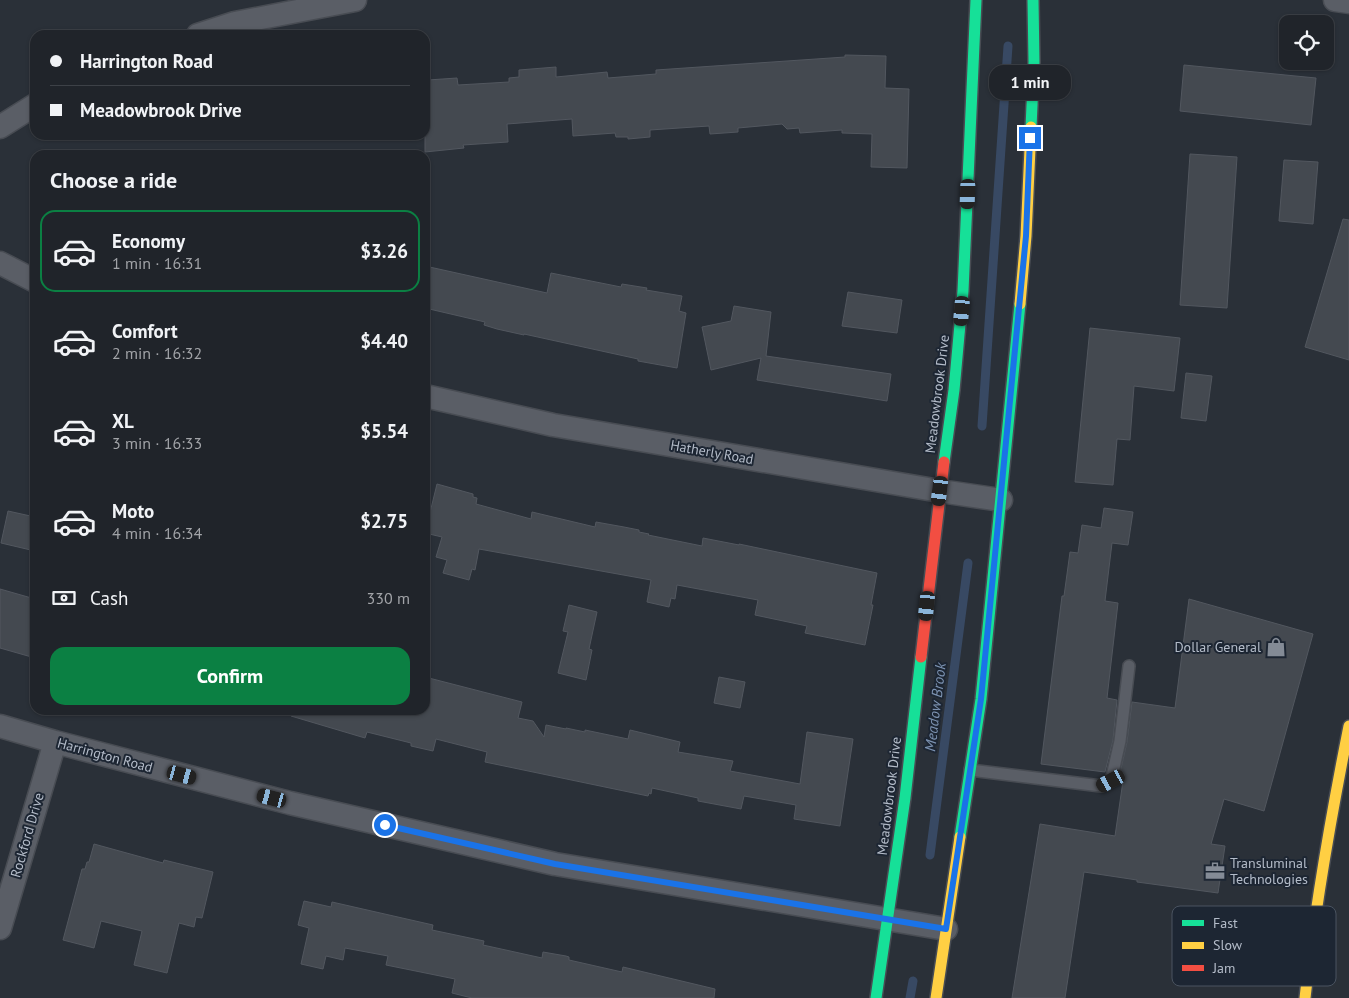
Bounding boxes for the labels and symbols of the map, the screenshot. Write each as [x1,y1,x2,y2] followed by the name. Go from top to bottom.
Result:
[989,66,1071,100] callout: 1 min
[1019,127,1041,149] route end
[959,179,976,209] car
[953,295,970,327] car
[921,334,953,454] street label: Meadowbrook Drive
[669,436,755,468] street label: Hatherly Road
[930,475,949,507] car
[917,590,936,622] car
[1265,636,1287,658] shop icon: Dollar General
[1174,638,1261,656] place label: Dollar General
[920,660,950,753] water label: Meadow Brook
[55,734,155,776] street label: Harrington Road
[873,736,905,856] street label: Meadowbrook Drive
[165,764,198,786] car
[1094,767,1127,795] car
[255,787,288,809] car
[6,791,48,879] street label: Rockford Drive
[374,814,396,836] route start
[1230,854,1308,888] place label: Transluminal Technologies
[1204,860,1226,882] office icon: Transluminal Technologies
[1172,906,1336,986] legend
[1213,914,1238,932] text: Fast
[1213,936,1243,954] text: Slow
[1212,959,1235,977] text: Jam

